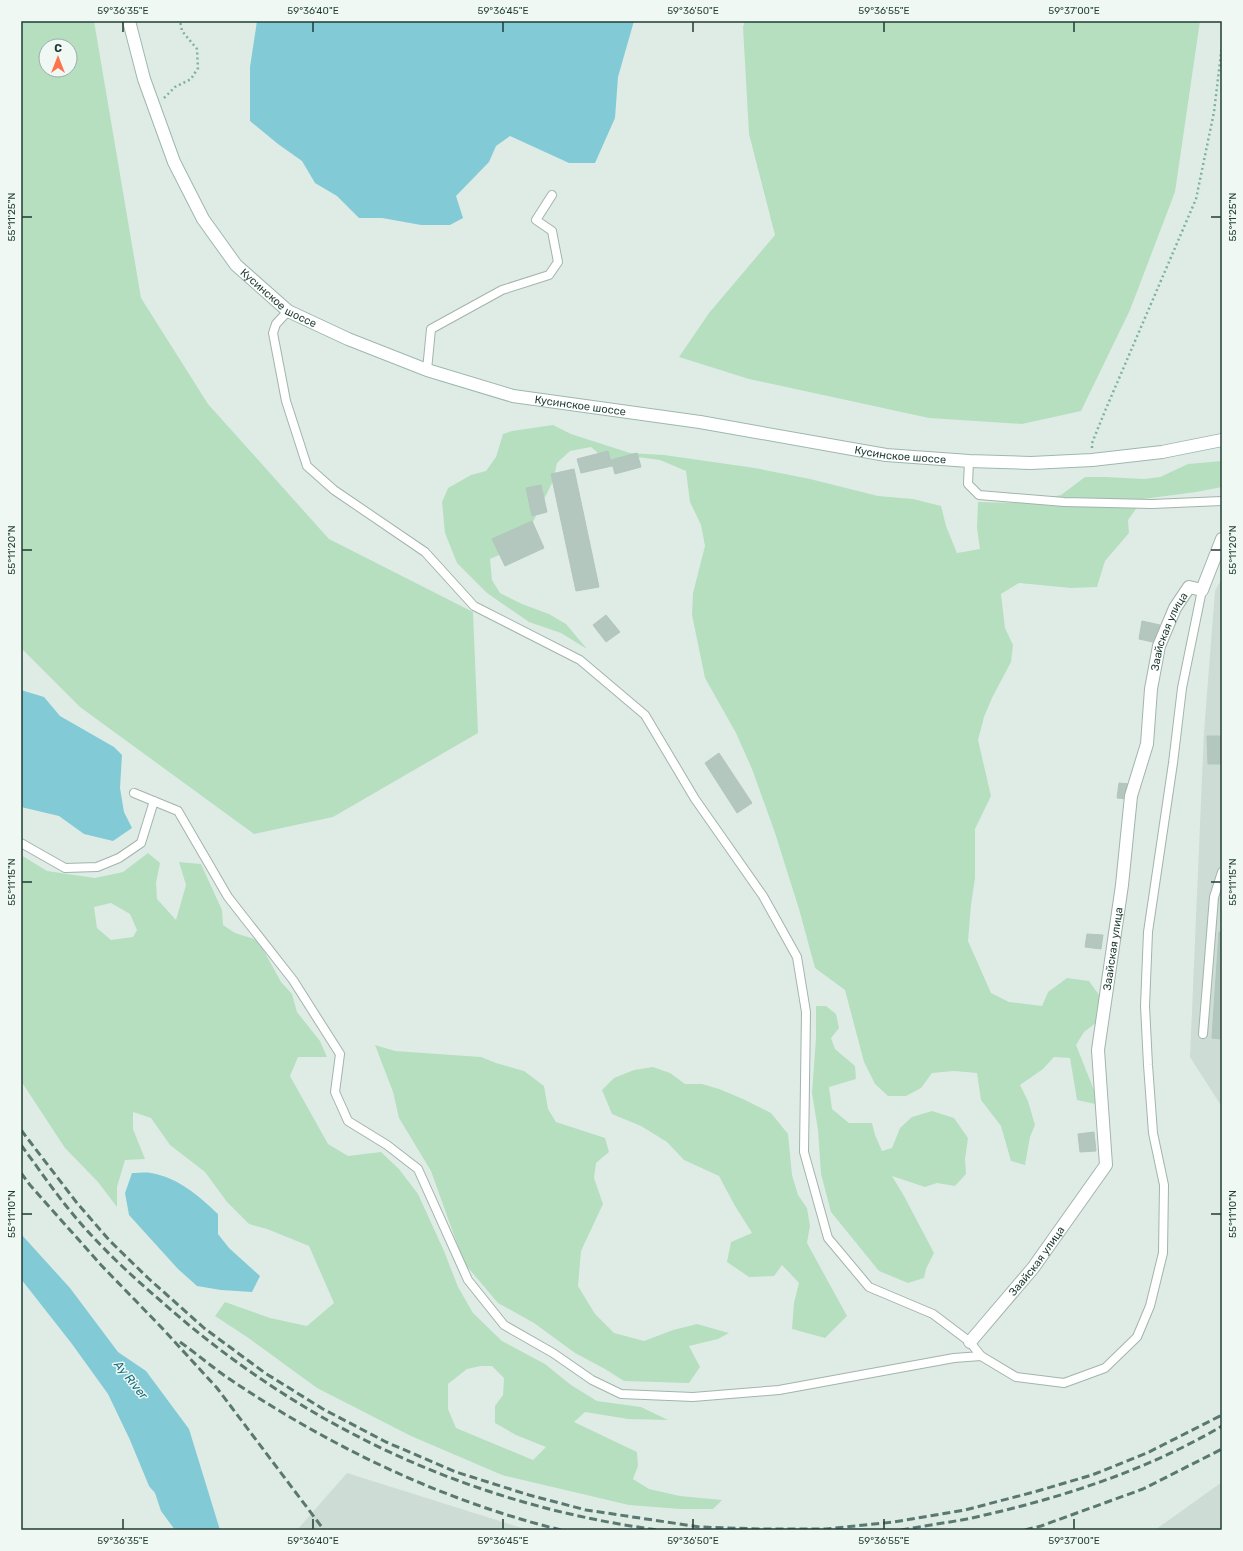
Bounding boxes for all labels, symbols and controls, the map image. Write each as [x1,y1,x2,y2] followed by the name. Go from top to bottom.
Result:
[97,5,149,17] text: 59°36'35"E
[287,5,339,17] text: 59°36'40"E
[477,5,529,17] text: 59°36'45"E
[667,5,719,17] text: 59°36'50"E
[858,5,910,17] text: 59°36'55"E
[1048,5,1100,17] text: 59°37'00"E
[38,38,78,78] north arrow
[54,42,62,55] text: С
[6,192,18,242] text: 55°11'25"N
[1227,192,1239,242] text: 55°11'25"N
[238,266,319,330] street label: Кусинское шоссе
[534,393,627,419] street label: Кусинское шоссе
[853,444,947,466] street label: Кусинское шоссе
[6,525,18,575] text: 55°11'20"N
[1227,525,1239,575] text: 55°11'20"N
[1148,590,1191,672] street label: Заайская улица
[6,858,18,906] text: 55°11'15"N
[1227,858,1239,906] text: 55°11'15"N
[1101,906,1126,991] street label: Заайская улица
[6,1190,18,1238] text: 55°11'10"N
[1227,1190,1239,1238] text: 55°11'10"N
[1006,1224,1068,1299] street label: Заайская улица
[111,1357,151,1402] water label: Ay River
[97,1535,149,1547] text: 59°36'35"E
[287,1535,339,1547] text: 59°36'40"E
[477,1535,529,1547] text: 59°36'45"E
[667,1535,719,1547] text: 59°36'50"E
[858,1535,910,1547] text: 59°36'55"E
[1048,1535,1100,1547] text: 59°37'00"E

